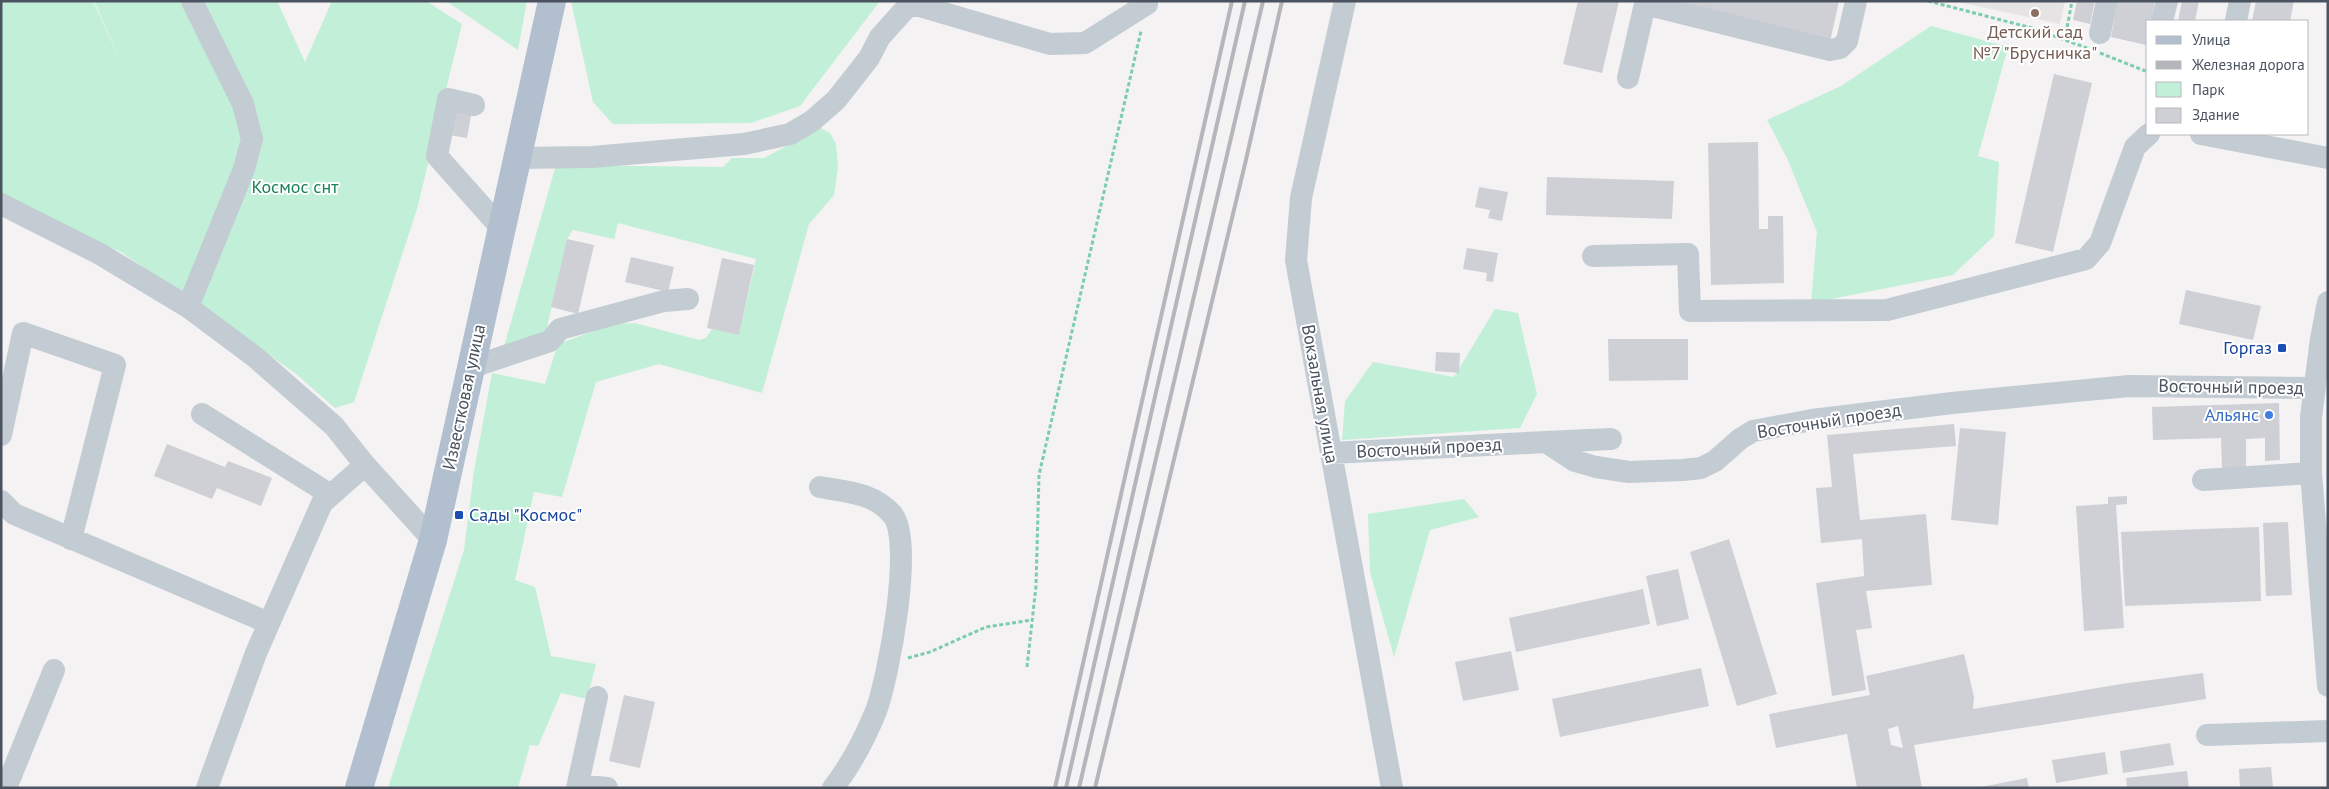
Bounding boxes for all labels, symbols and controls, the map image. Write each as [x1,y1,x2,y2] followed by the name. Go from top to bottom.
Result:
[2029,7,2041,19] marker: Детский сад №7 "Брусничка"
[1973,20,2097,64] place label: Детский сад №7 "Брусничка"
[2146,20,2309,135] legend
[2192,30,2230,49] text: Улица
[2191,55,2305,74] text: Железная дорога
[2192,80,2225,99] text: Парк
[2192,105,2240,124] text: Здание
[252,175,339,198] park label: Космос снт
[437,322,490,472] street label: Известковая улица
[1297,323,1344,465] street label: Вокзальная улица
[2223,336,2272,359] place label: Горгаз
[2276,342,2288,354] marker: Горгаз
[2158,374,2304,399] street label: Восточный проезд
[1755,398,1903,443] street label: Восточный проезд
[2205,403,2259,426] place label: Альянс
[2263,409,2275,421] marker: Альянс
[1356,432,1502,463] street label: Восточный проезд
[469,503,582,526] place label: Сады "Космос"
[453,509,465,521] marker: Сады "Космос"

